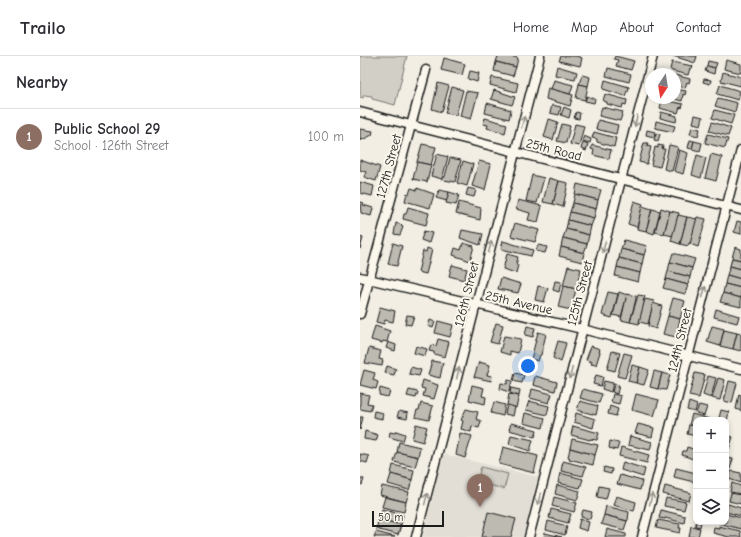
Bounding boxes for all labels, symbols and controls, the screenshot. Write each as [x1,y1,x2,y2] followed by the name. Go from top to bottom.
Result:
[20,17,66,39] text: Trailo
[513,19,549,36] text: Home
[571,19,597,36] text: Map
[619,19,654,36] text: About
[676,19,721,36] text: Contact
[645,68,681,104] north arrow
[16,73,67,92] text: Nearby
[632,114,640,127] one-way arrow
[520,115,527,128] one-way arrow
[54,120,160,138] text: Public School 29
[26,129,32,144] text: 1
[308,129,344,144] text: 100 m
[373,131,405,200] street label: 127th Street
[524,135,583,164] street label: 25th Road
[54,138,169,153] text: School · 126th Street
[599,240,607,253] one-way arrow
[487,241,495,254] one-way arrow
[564,258,596,327] street label: 125th Street
[451,259,482,328] street label: 126th Street
[701,286,708,299] one-way arrow
[484,287,554,318] street label: 25th Avenue
[664,305,695,374] street label: 124th Street
[518,356,538,376] your location
[567,366,574,379] one-way arrow
[455,367,462,380] one-way arrow
[693,417,729,525] map controls
[693,417,729,453] button: +
[693,453,729,489] button: −
[467,474,493,507] pin: 1
[693,489,729,525] button: layers
[535,492,542,505] one-way arrow
[422,493,430,506] one-way arrow
[648,493,656,506] one-way arrow
[372,509,444,528] scale bar
[378,511,403,524] text: 50 m

